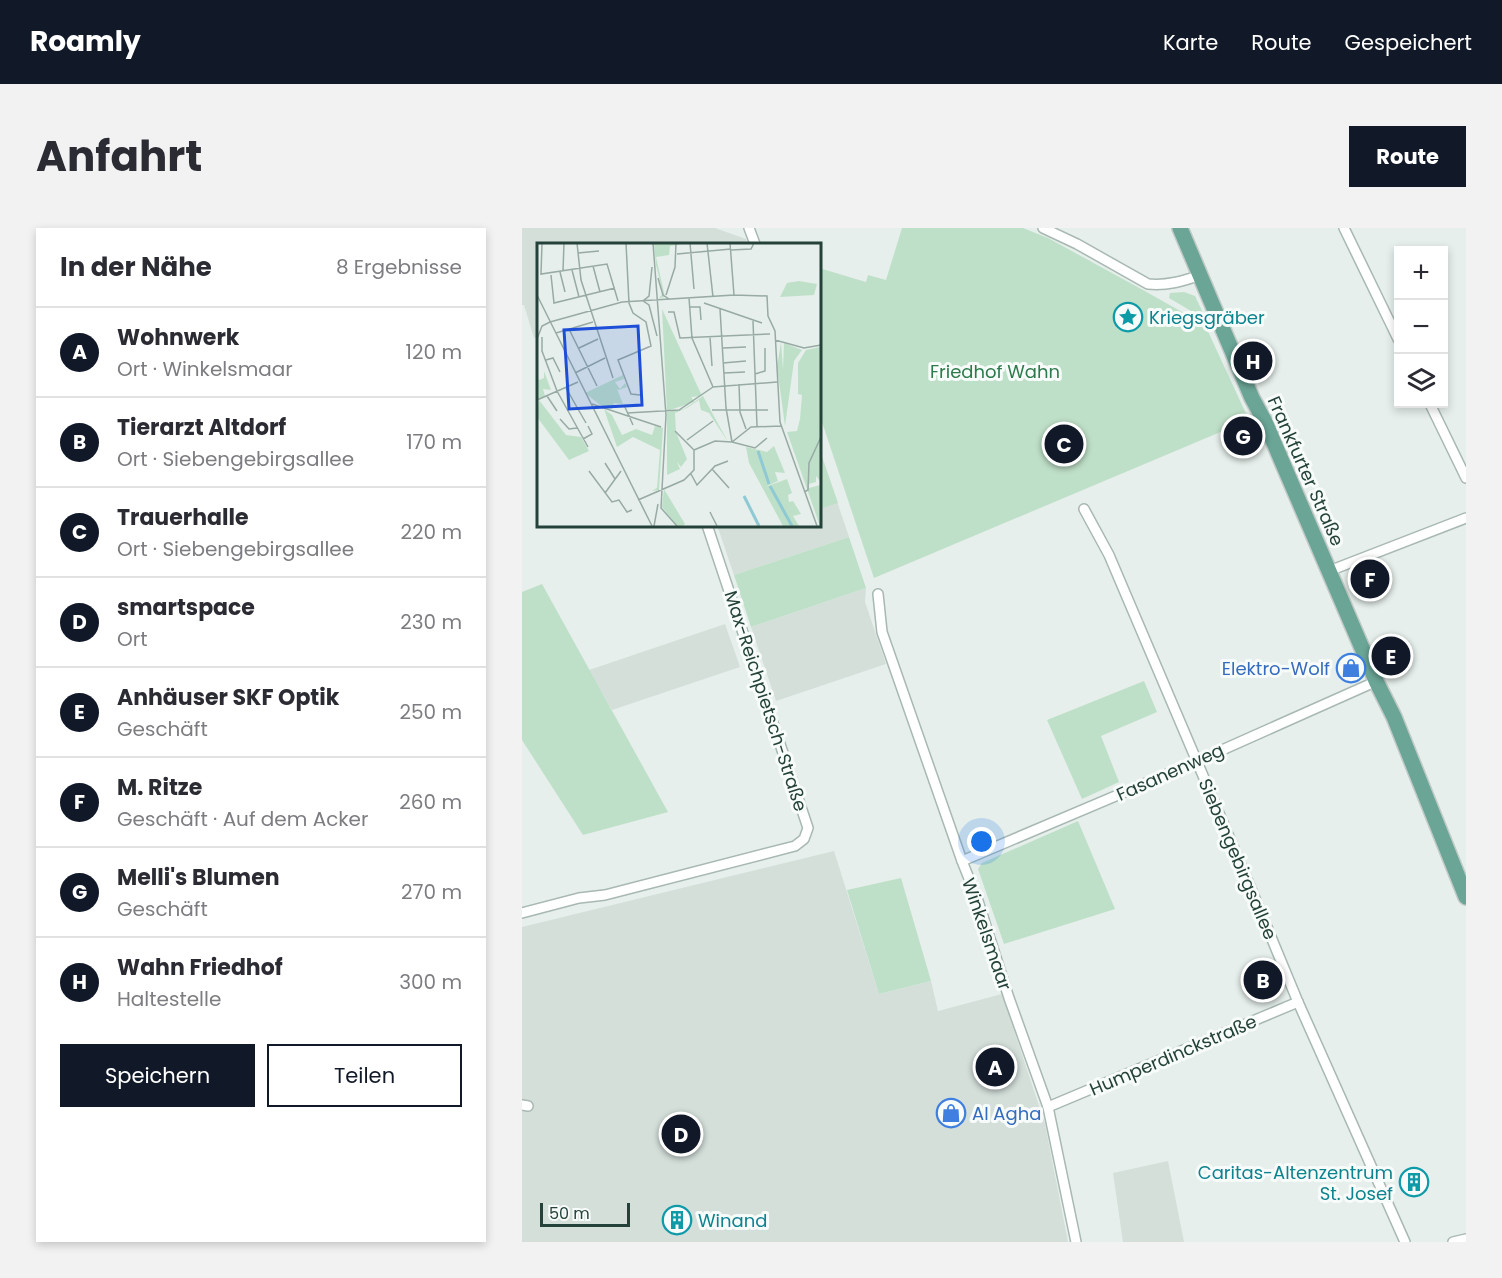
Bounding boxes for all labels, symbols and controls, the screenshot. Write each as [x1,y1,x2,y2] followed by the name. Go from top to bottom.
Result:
[30,22,141,61] text: Roamly
[1163,28,1218,57] text: Karte
[1251,28,1312,57] text: Route
[1345,28,1472,57] text: Gespeichert
[1349,126,1466,187] button: Route
[36,127,202,186] text: Anfahrt
[537,243,820,526] inset map
[1394,246,1448,408] map controls
[1394,246,1448,300] button: +
[60,249,212,285] text: In der Nähe
[336,253,462,281] text: 8 Ergebnisse
[1394,300,1448,354] button: −
[1112,301,1144,333] place icon: Kriegsgräber
[1149,305,1265,330] place label: Kriegsgräber
[117,322,239,353] text: Wohnwerk
[72,338,87,366] text: A
[406,338,462,366] text: 120 m
[1234,338,1272,384] pin: H
[1394,354,1448,408] button: layers
[117,355,293,383] text: Ort · Winkelsmaar
[930,359,1060,384] park label: Friedhof Wahn
[1262,392,1350,550] street label: Frankfurter Straße
[117,412,286,443] text: Tierarzt Altdorf
[1224,414,1262,458] pin: G
[1044,422,1084,466] pin: C
[73,428,86,456] text: B
[406,428,462,456] text: 170 m
[117,445,354,473] text: Ort · Siebengebirgsallee
[117,502,248,533] text: Trauerhalle
[72,518,87,546] text: C
[401,518,462,546] text: 220 m
[117,535,354,563] text: Ort · Siebengebirgsallee
[1350,556,1390,602] pin: F
[718,587,814,815] street label: Max-Reichpietsch-Straße
[117,592,255,623] text: smartspace
[72,608,87,636] text: D
[400,608,462,636] text: 230 m
[117,625,147,653] text: Ort
[1372,634,1410,678] pin: E
[1335,652,1367,684] shop icon: Elektro-Wolf
[1222,656,1330,681] place label: Elektro-Wolf
[117,682,339,713] text: Anhäuser SKF Optik
[74,698,85,726] text: E
[399,698,462,726] text: 250 m
[117,715,208,743] text: Geschäft
[1112,737,1228,807] street label: Fasanenweg
[117,772,202,803] text: M. Ritze
[1193,775,1283,943] street label: Siebengebirgsallee
[74,788,85,816] text: F
[399,788,462,816] text: 260 m
[117,805,368,833] text: Geschäft · Auf dem Acker
[967,827,996,856] your location
[117,862,280,893] text: Melli's Blumen
[956,874,1018,994] street label: Winkelsmaar
[72,878,87,906] text: G
[401,878,462,906] text: 270 m
[117,895,208,923] text: Geschäft
[117,952,283,983] text: Wahn Friedhof
[1244,958,1282,1002] pin: B
[72,968,87,996] text: H
[399,968,462,996] text: 300 m
[117,985,221,1013] text: Haltestelle
[1086,1008,1260,1102] street label: Humperdinckstraße
[60,1044,255,1107] button: Speichern
[267,1044,462,1107] button: Teilen
[976,1044,1014,1090] pin: A
[935,1097,967,1129] shop icon: Al Agha
[972,1101,1041,1126] place label: Al Agha
[662,1112,700,1156] pin: D
[1198,1160,1393,1206] place label: Caritas-Altenzentrum St. Josef
[1398,1166,1430,1198] building icon: Caritas-Altenzentrum St. Josef
[540,1200,630,1228] scale bar
[549,1202,590,1225] text: 50 m
[661,1204,693,1236] building icon: Winand
[698,1208,767,1233] place label: Winand

